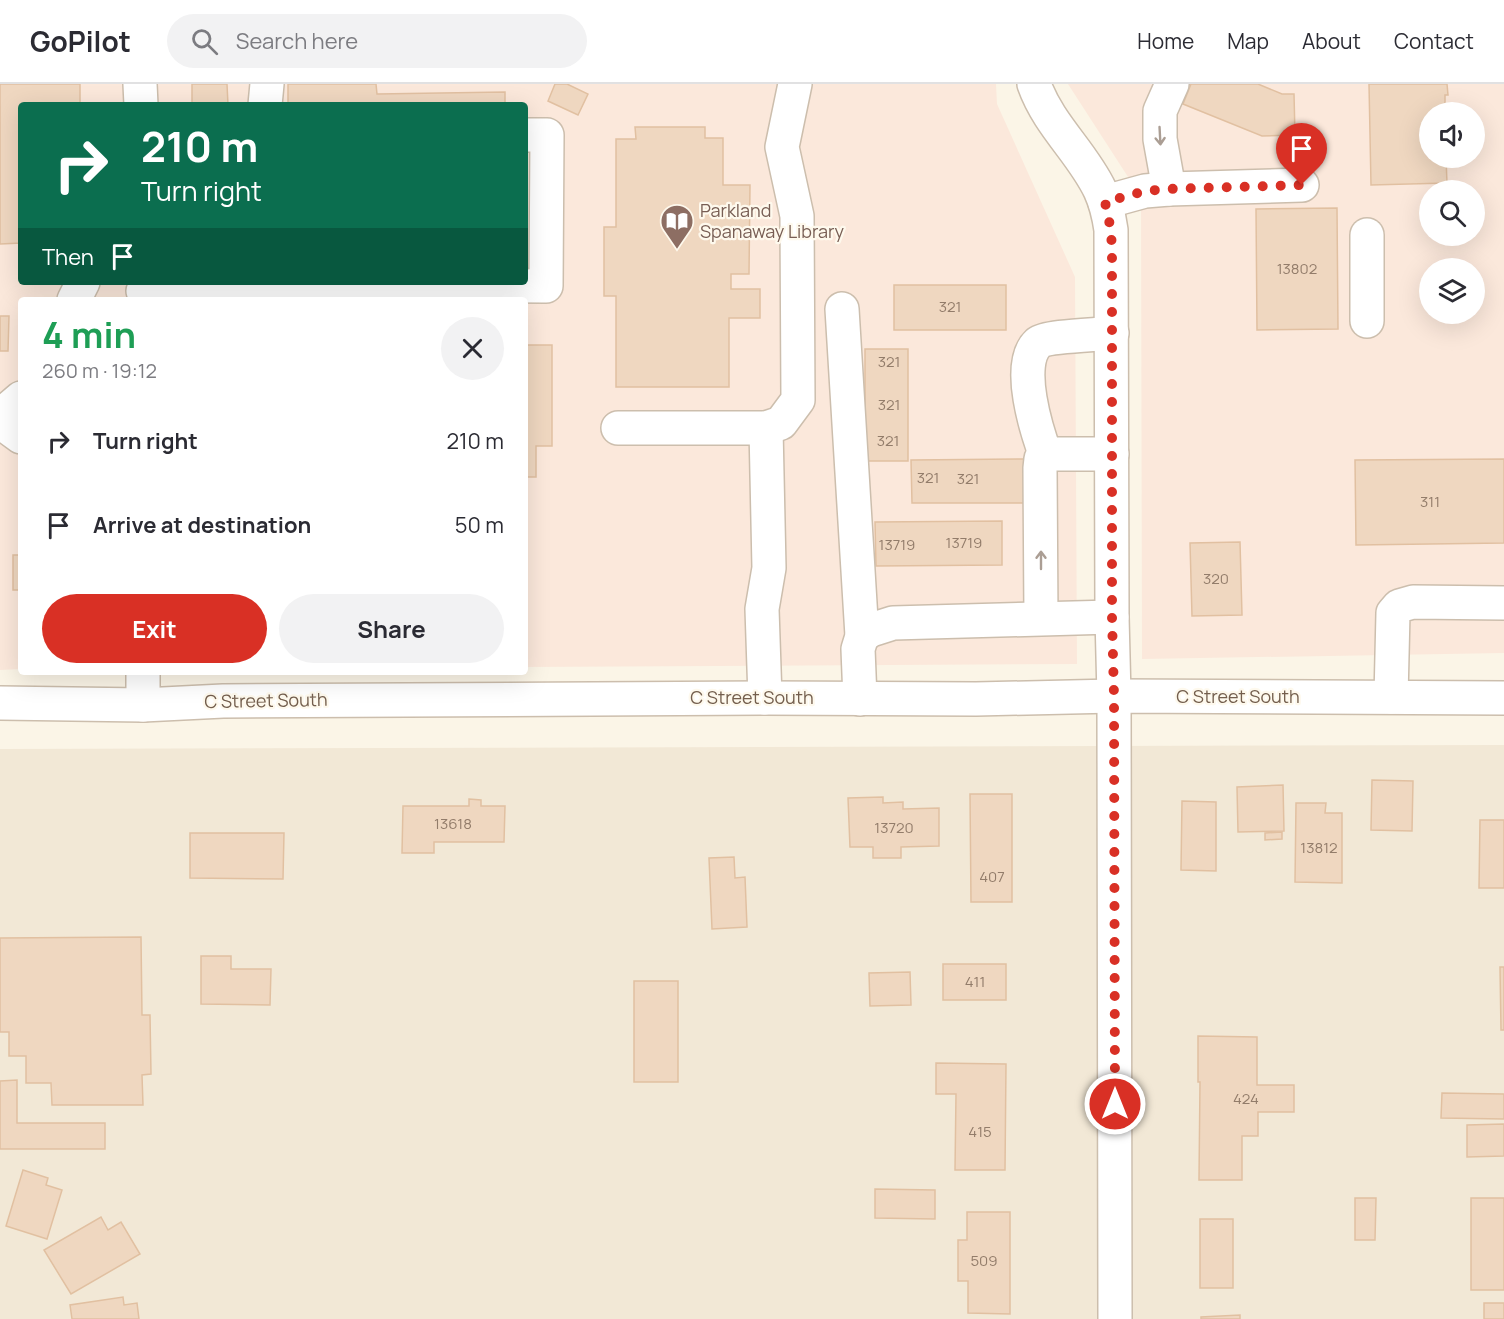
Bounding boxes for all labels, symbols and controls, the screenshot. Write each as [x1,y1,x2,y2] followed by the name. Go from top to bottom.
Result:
[167,14,587,68] search box
[30,22,131,60] text: GoPilot
[188,25,221,58] icon: search
[236,26,358,56] text: Search here
[1137,27,1194,55] text: Home
[1227,27,1269,55] text: Map
[1302,27,1361,55] text: About
[1394,27,1474,55] text: Contact
[1419,102,1485,324] map controls
[1419,102,1485,168] button: sound
[141,117,258,175] text: 210 m
[1276,123,1327,185] pin
[1155,125,1166,145] one-way arrow
[42,126,120,204] icon: right
[1285,132,1318,165] icon: arrive
[141,172,262,209] text: Turn right
[1419,180,1485,246] button: search
[700,198,844,243] place label: Parkland Spanaway Library
[659,203,695,250] library icon: Parkland Spanaway Library
[106,240,139,273] icon: arrive
[42,242,94,272] text: Then
[1277,258,1317,279] house number: 13802
[1419,258,1485,324] button: layers
[939,296,961,317] house number: 321
[42,310,136,359] text: 4 min
[441,317,504,380] button: close
[878,351,900,372] house number: 321
[42,357,157,384] text: 260 m · 19:12
[878,394,900,415] house number: 321
[42,425,75,458] icon: right
[93,426,198,456] text: Turn right
[446,426,504,456] text: 210 m
[877,430,899,451] house number: 321
[917,467,939,488] house number: 321
[957,468,979,489] house number: 321
[1420,491,1440,512] house number: 311
[42,509,75,542] icon: arrive
[93,510,311,540] text: Arrive at destination
[455,510,504,540] text: 50 m
[946,532,982,553] house number: 13719
[879,534,915,555] house number: 13719
[1035,550,1047,570] one-way arrow
[1203,568,1229,589] house number: 320
[42,594,267,663] button: Exit
[279,594,504,663] button: Share
[1176,684,1300,708] street label: C Street South
[690,685,814,709] street label: C Street South
[204,687,328,713] street label: C Street South
[434,813,472,834] house number: 13618
[874,817,914,838] house number: 13720
[1300,837,1338,858] house number: 13812
[979,866,1005,887] house number: 407
[965,971,985,992] house number: 411
[1083,1072,1147,1136] position arrow
[1233,1088,1259,1109] house number: 424
[968,1121,992,1142] house number: 415
[970,1250,998,1271] house number: 509

